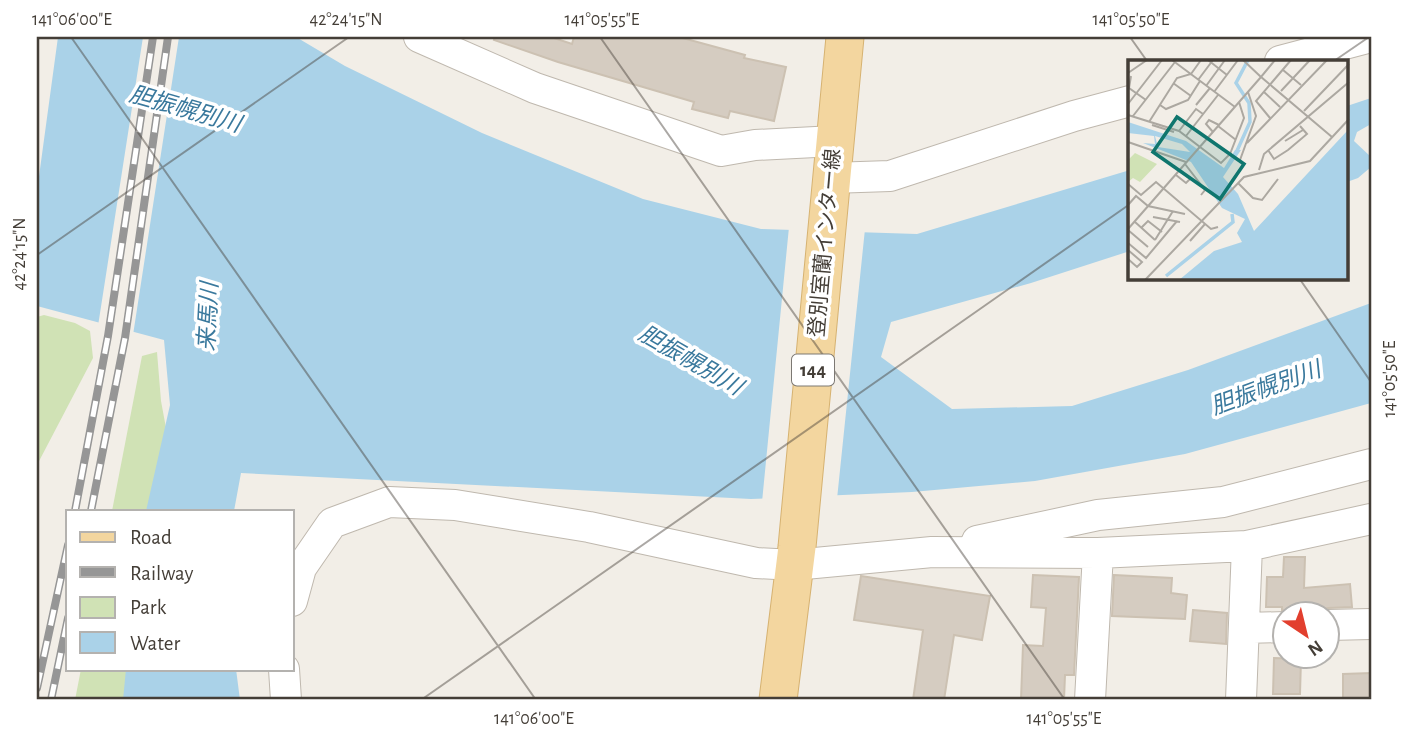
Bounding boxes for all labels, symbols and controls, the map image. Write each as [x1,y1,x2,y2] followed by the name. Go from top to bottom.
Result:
[32,11,112,29] text: 141°06'00"E
[309,11,383,29] text: 42°24'15"N
[564,11,640,29] text: 141°05'55"E
[1092,11,1170,29] text: 141°05'50"E
[1128,60,1348,280] inset map
[127,81,247,138] water label: 胆振幌別川
[805,148,844,338] street label: 登別室蘭インター線
[11,217,29,291] text: 42°24'15"N
[194,279,222,352] water label: 来馬川
[634,321,749,401] water label: 胆振幌別川
[1381,340,1399,418] text: 141°05'50"E
[792,354,834,386] road number: 144
[1207,356,1327,419] water label: 胆振幌別川
[66,510,294,670] legend
[130,527,172,548] text: Road
[130,563,193,584] text: Railway
[130,597,167,618] text: Park
[1272,600,1342,670] north arrow
[130,633,180,654] text: Water
[1304,636,1326,659] text: N
[494,710,574,728] text: 141°06'00"E
[1026,710,1102,728] text: 141°05'55"E

